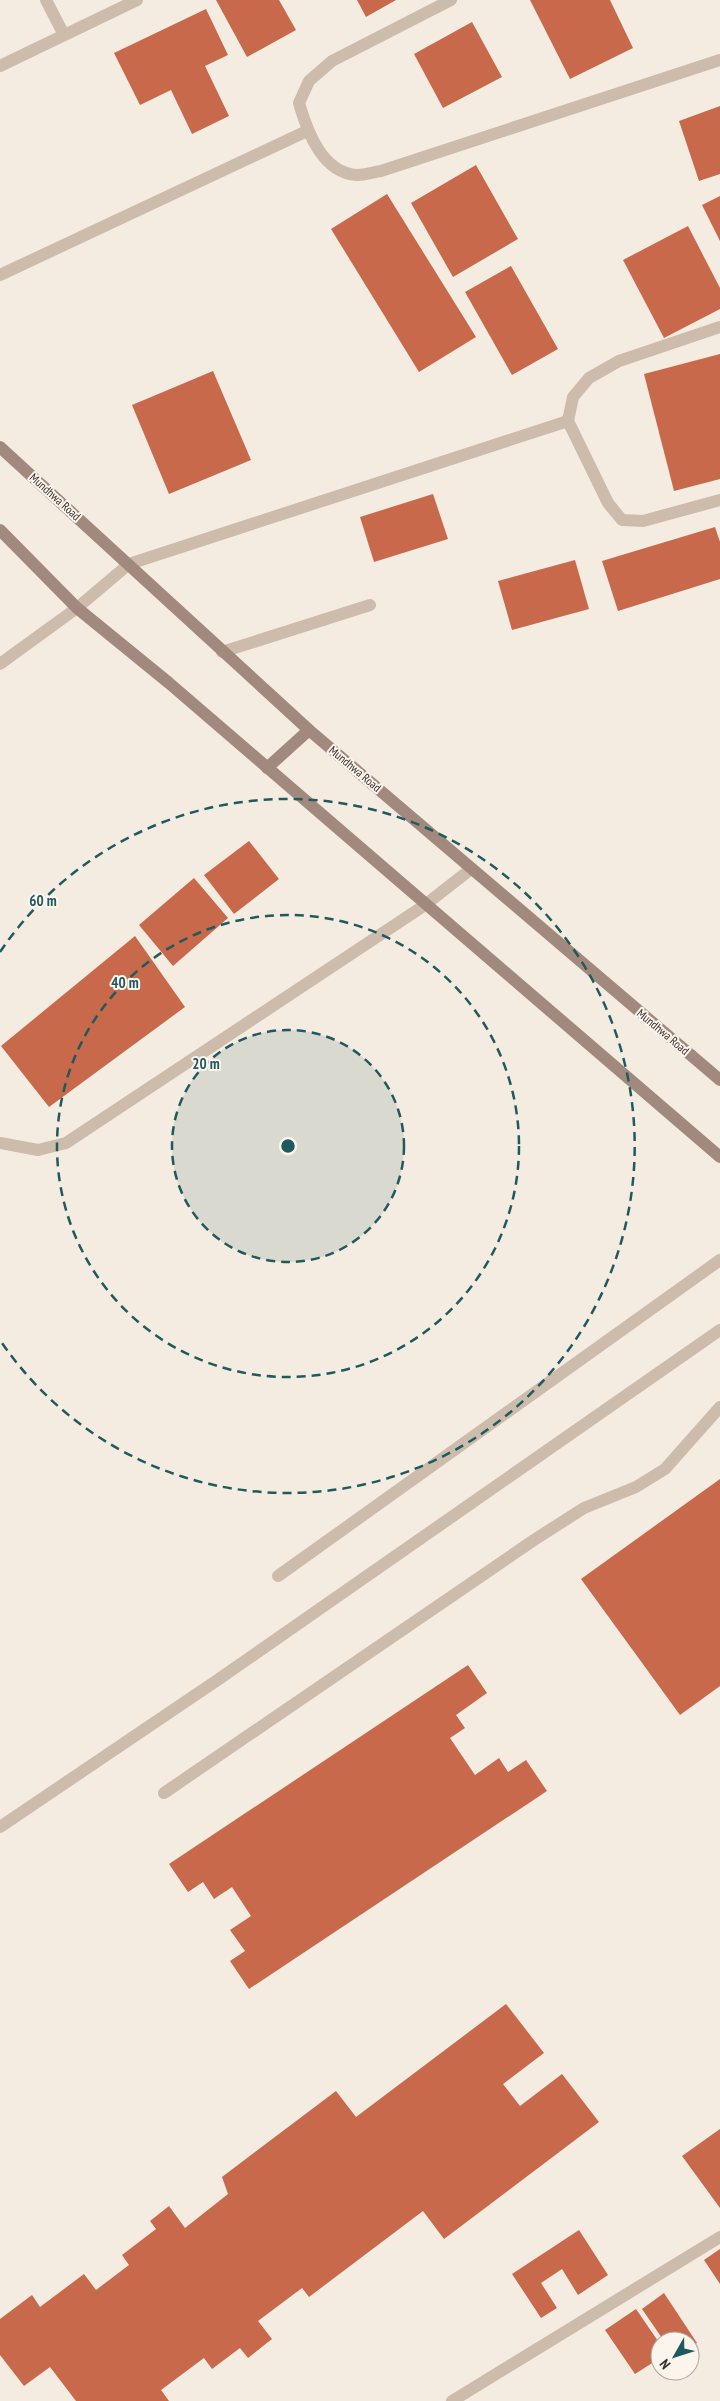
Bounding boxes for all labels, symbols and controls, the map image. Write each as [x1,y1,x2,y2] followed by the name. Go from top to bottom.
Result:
[27,470,84,523] street label: Mundhwa Road
[326,742,384,795] street label: Mundhwa Road
[29,891,57,910] text: 60 m
[111,973,139,992] text: 40 m
[634,1005,692,1058] street label: Mundhwa Road
[192,1054,220,1073] text: 20 m
[279,1137,297,1155] centre of rings
[650,2331,700,2381] north arrow
[656,2356,674,2373] text: N

